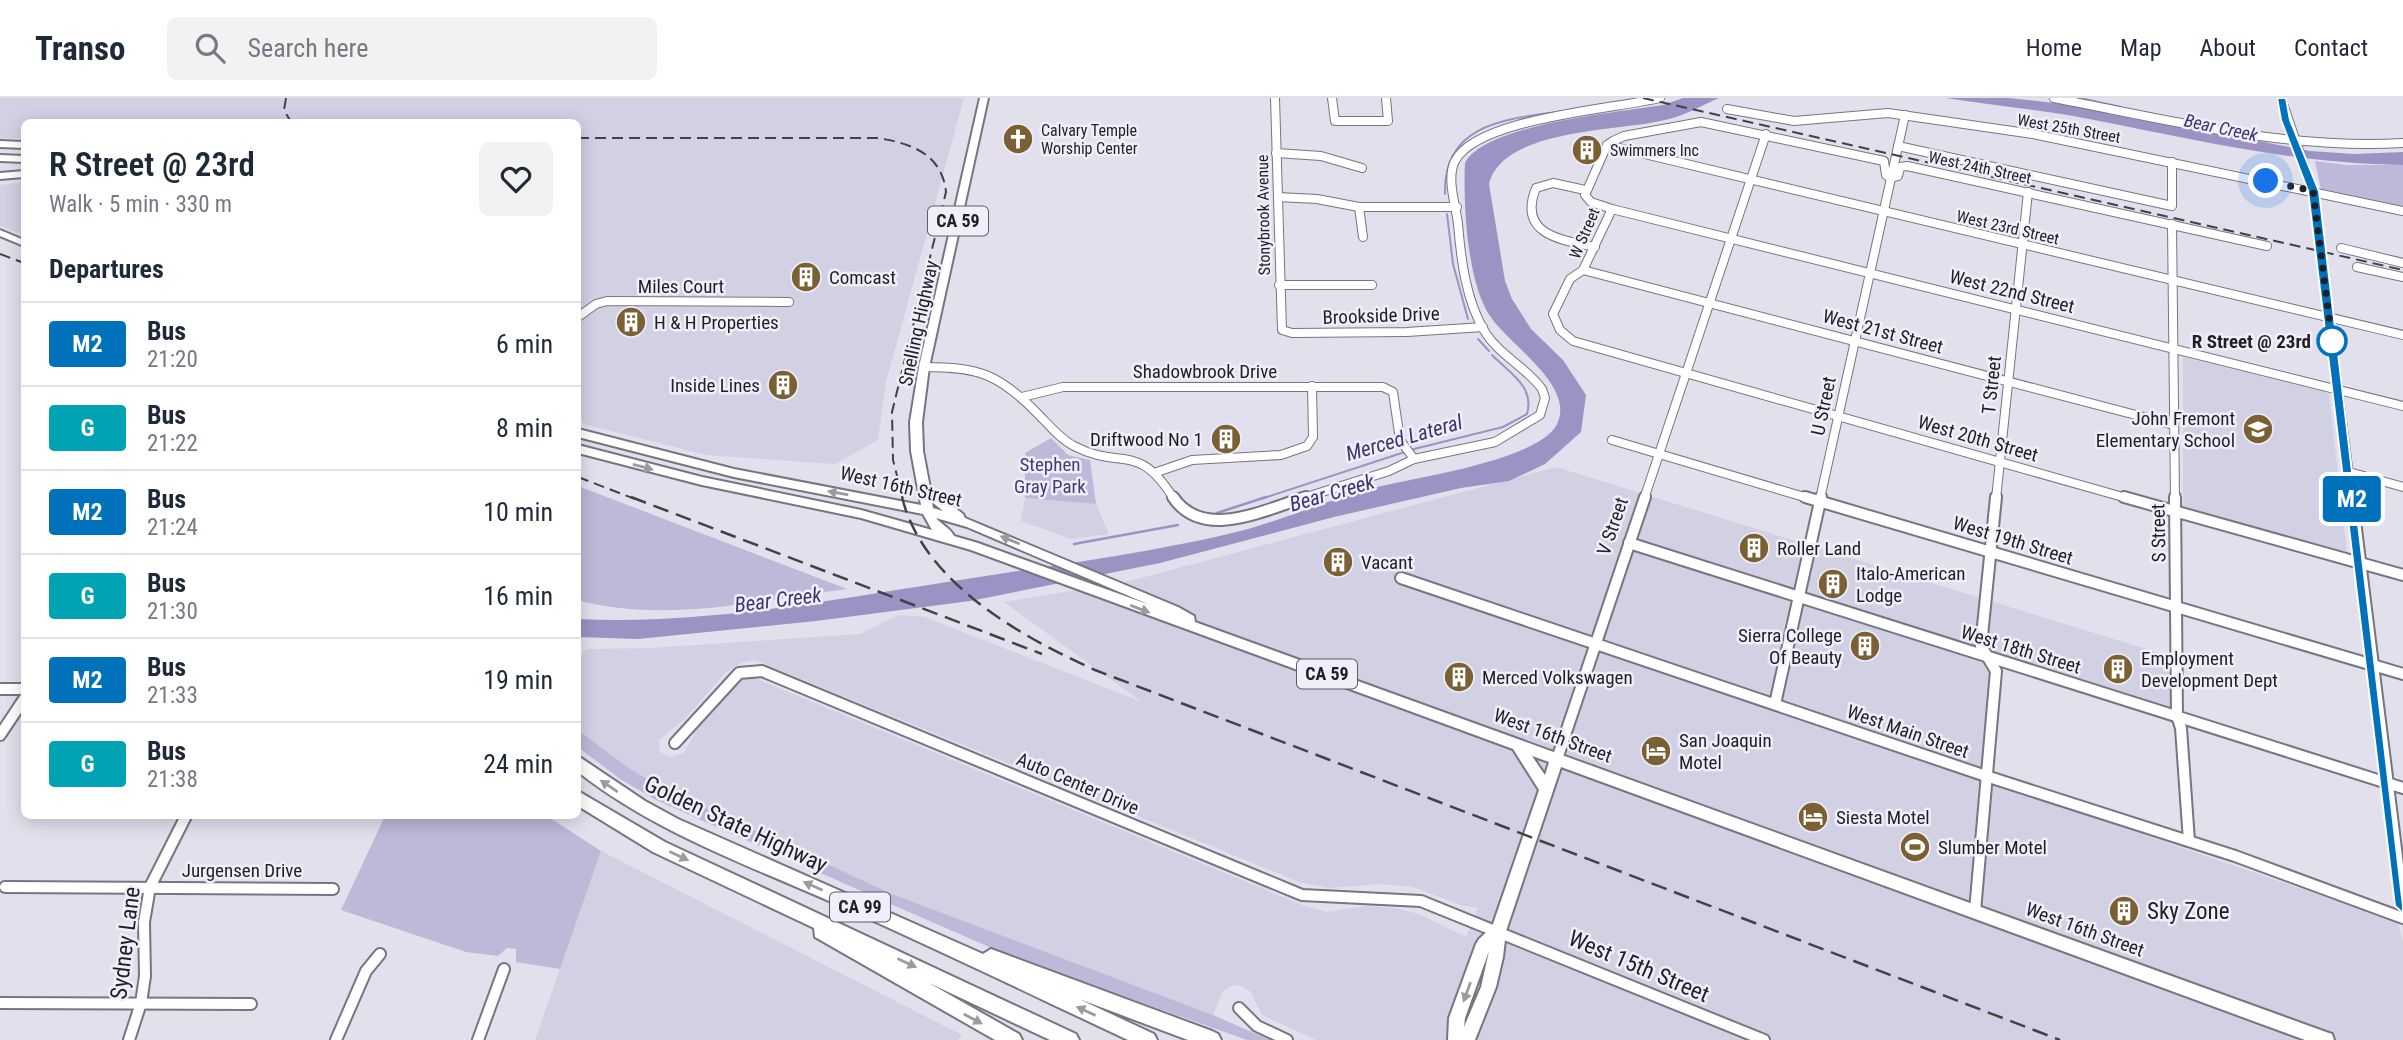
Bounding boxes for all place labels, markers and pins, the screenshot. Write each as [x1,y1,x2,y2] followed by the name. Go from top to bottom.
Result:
[1041,121,1138,158] place label: Calvary Temple Worship Center
[1001,122,1035,156] church icon: Calvary Temple Worship Center
[1570,133,1604,167] building icon: Swimmers Inc
[1610,141,1699,160] place label: Swimmers Inc
[789,260,823,294] building icon: Comcast
[829,266,896,289] place label: Comcast
[614,305,648,339] building icon: H & H Properties
[654,311,779,334] place label: H & H Properties
[2317,326,2347,356] marker: R Street @ 23rd
[2192,330,2311,353] place label: R Street @ 23rd
[766,368,800,402] building icon: Inside Lines
[670,374,760,397] place label: Inside Lines
[2096,407,2235,452] place label: John Fremont Elementary School
[2241,412,2275,446] school or university icon: John Fremont Elementary School
[1209,422,1243,456] building icon: Driftwood No 1
[1090,428,1203,451] place label: Driftwood No 1
[1737,531,1771,565] building icon: Roller Land
[1777,537,1861,560] place label: Roller Land
[1321,545,1355,579] building icon: Vacant
[1361,551,1413,574] place label: Vacant
[1856,562,1965,607] place label: Italo-American Lodge
[1816,567,1850,601] building icon: Italo-American Lodge
[1738,624,1842,669] place label: Sierra College Of Beauty
[1848,629,1882,663] building icon: Sierra College Of Beauty
[2141,647,2278,692] place label: Employment Development Dept
[2101,652,2135,686] building icon: Employment Development Dept
[1442,660,1476,694] building icon: Merced Volkswagen
[1482,666,1633,689] place label: Merced Volkswagen
[1679,729,1772,774] place label: San Joaquin Motel
[1639,734,1673,768] hotel icon: San Joaquin Motel
[1796,800,1830,834] hotel icon: Siesta Motel
[1836,806,1930,829] place label: Siesta Motel
[1898,830,1932,864] sports icon: Slumber Motel
[1938,836,2047,859] place label: Slumber Motel
[2107,894,2141,928] building icon: Sky Zone
[2147,898,2229,925] place label: Sky Zone

